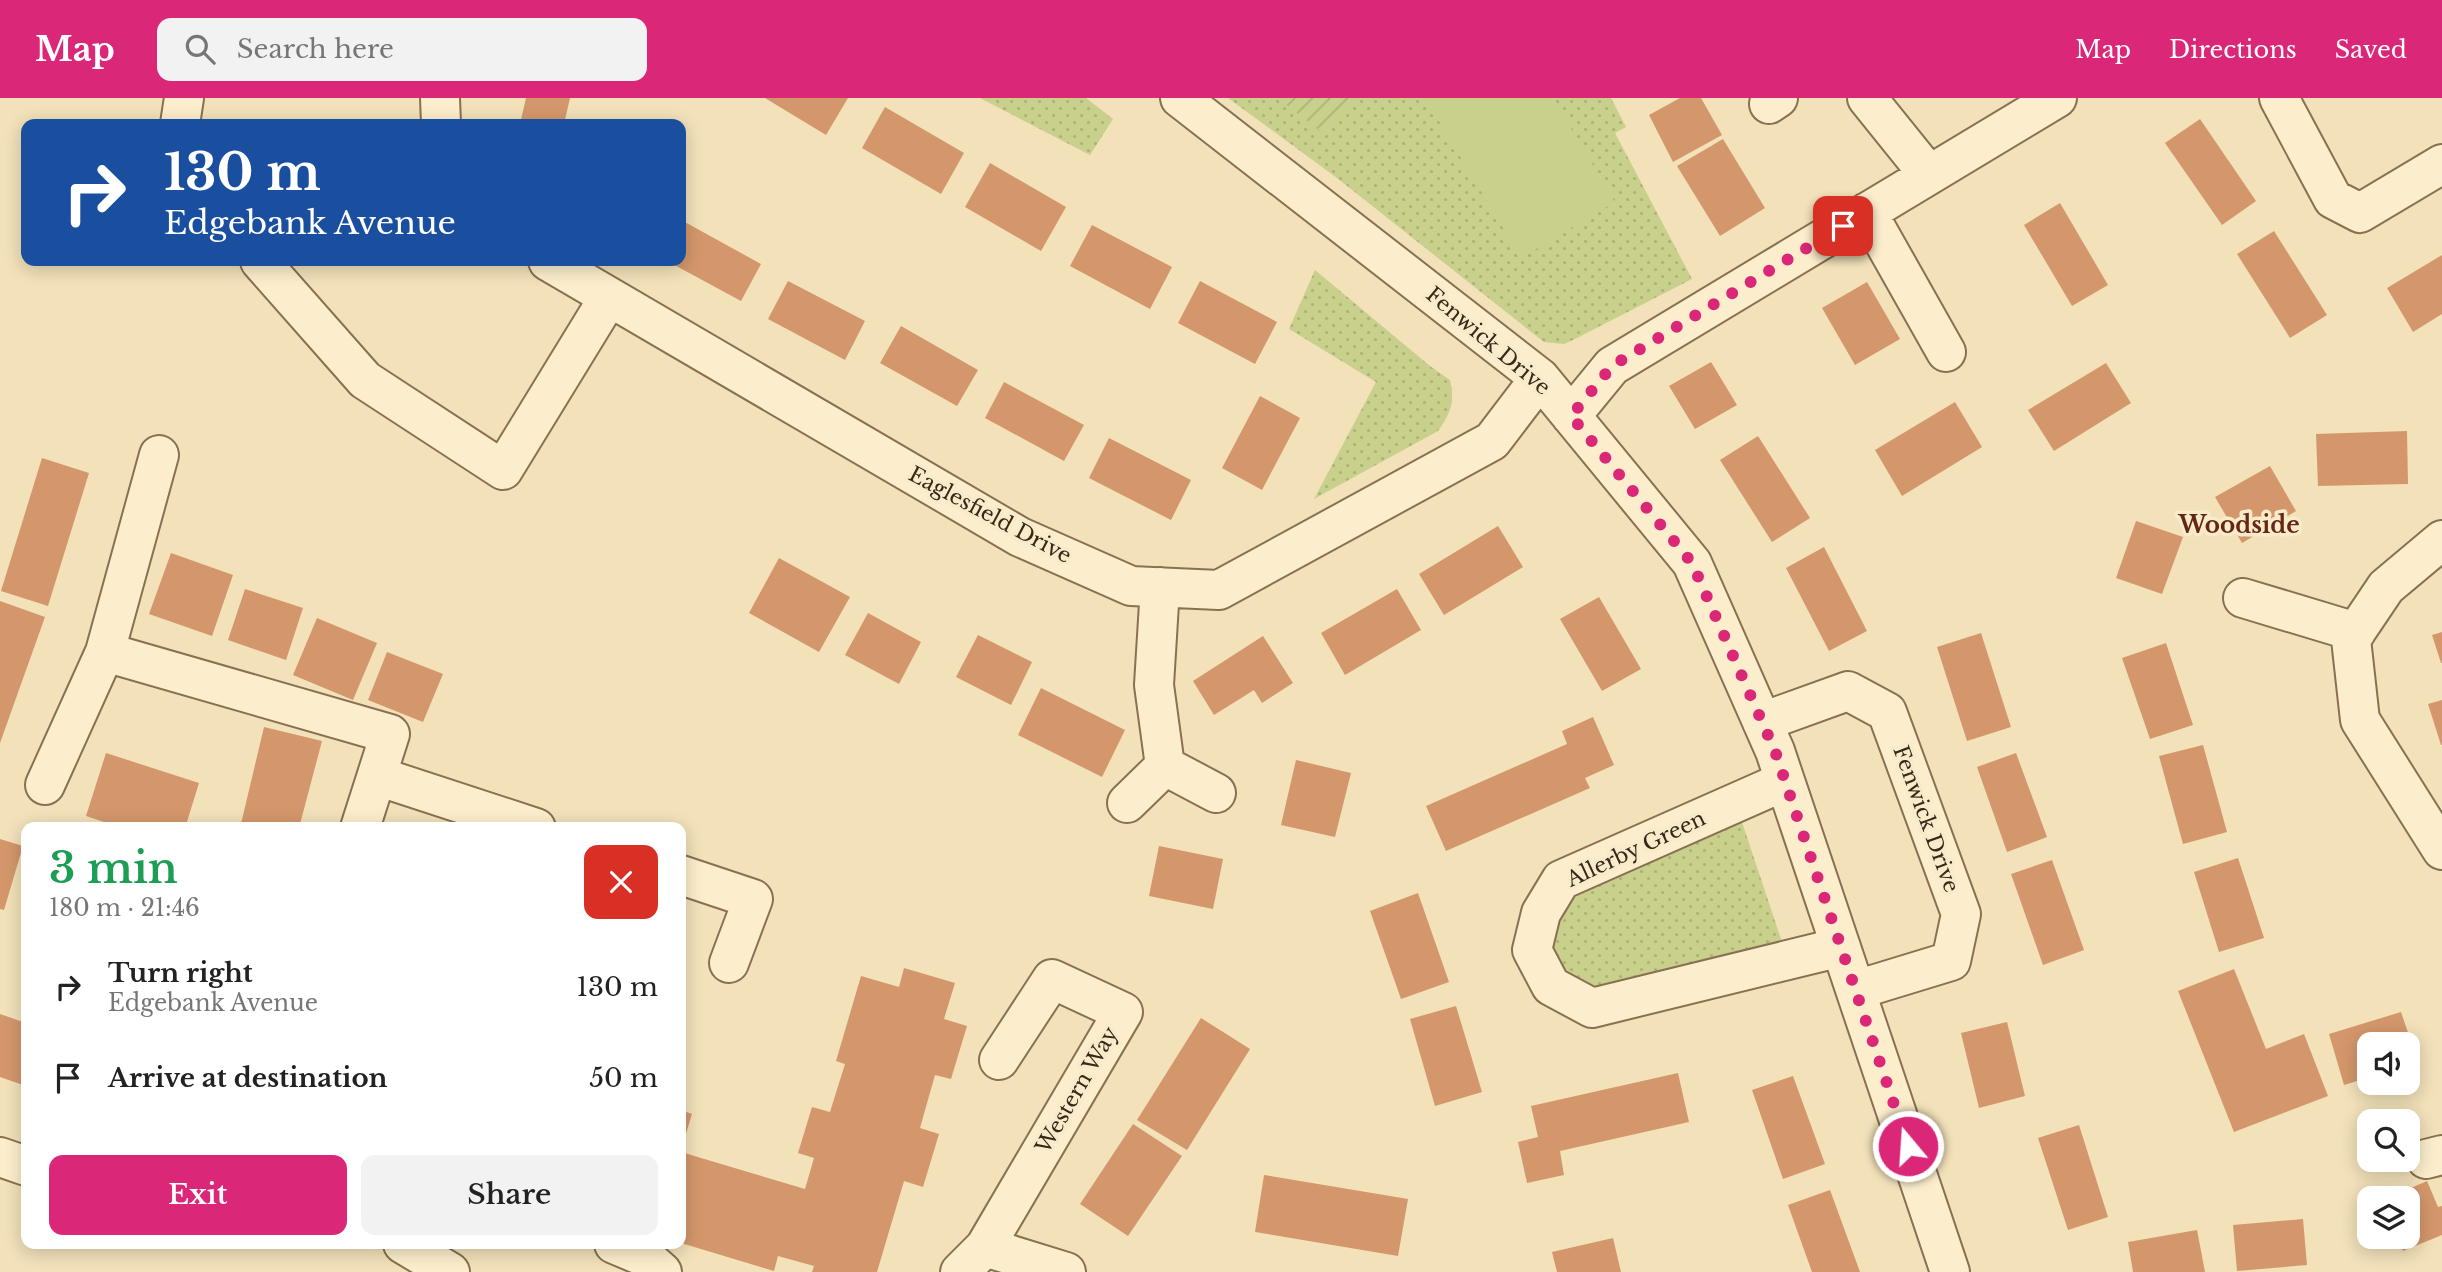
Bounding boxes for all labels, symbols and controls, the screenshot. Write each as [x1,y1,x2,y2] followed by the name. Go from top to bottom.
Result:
[157,18,647,81] search box
[35,29,115,70] text: Map
[181,30,219,68] icon: search
[237,33,394,65] text: Search here
[2075,35,2131,64] text: Map
[2169,35,2297,64] text: Directions
[2335,35,2407,64] text: Saved
[164,142,321,203] text: 130 m
[49,147,140,238] icon: right
[1813,196,1873,256] pin
[164,203,456,243] text: Edgebank Avenue
[1824,207,1862,245] icon: arrive
[1421,281,1555,401] street label: Fenwick Drive
[904,461,1076,569] street label: Eaglesfield Drive
[2177,511,2300,539] district label: Woodside
[1887,742,1965,896] street label: Fenwick Drive
[1561,805,1710,893] street label: Allerby Green
[49,842,178,894] text: 3 min
[584,845,658,919] button: close
[49,894,200,922] text: 180 m · 21:46
[108,957,253,989] text: Turn right
[49,968,87,1006] icon: right
[576,971,658,1003] text: 130 m
[108,989,318,1017] text: Edgebank Avenue
[1030,1022,1124,1159] street label: Western Way
[2357,1032,2420,1249] map controls
[2357,1032,2420,1095] button: sound
[49,1059,87,1097] icon: arrive
[108,1062,388,1094] text: Arrive at destination
[589,1062,658,1094] text: 50 m
[1871,1109,1945,1183] position arrow
[2357,1109,2420,1172] button: search
[49,1155,347,1235] button: Exit
[361,1155,658,1235] button: Share
[2357,1186,2420,1249] button: layers

